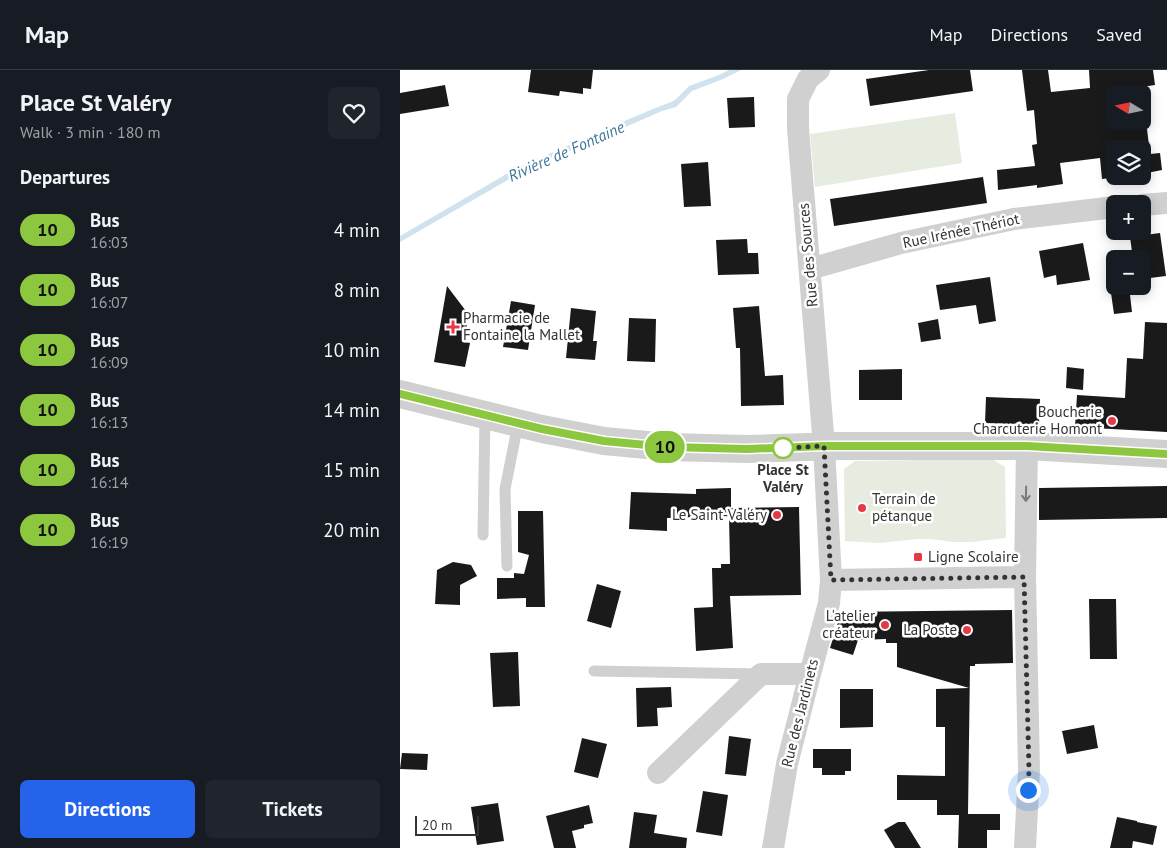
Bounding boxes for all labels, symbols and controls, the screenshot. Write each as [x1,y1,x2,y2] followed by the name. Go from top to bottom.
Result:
[25,19,69,50] text: Map
[930,23,962,46] text: Map
[990,23,1068,46] text: Directions
[1096,23,1142,46] text: Saved
[1106,85,1151,130] north arrow
[1106,85,1151,295] map controls
[20,87,172,118] text: Place St Valéry
[328,87,380,139] button: heart
[505,116,628,186] water label: Rivière de Fontaine
[20,122,160,142] text: Walk · 3 min · 180 m
[1106,140,1151,185] button: layers
[20,165,110,189] text: Departures
[1106,195,1151,240] button: +
[794,202,821,308] street label: Rue des Sources
[90,208,119,232] text: Bus
[901,209,1021,252] street label: Rue Irénée Thériot
[37,218,58,241] text: 10
[334,218,380,242] text: 4 min
[90,232,128,252] text: 16:03
[1106,250,1151,295] button: −
[90,268,119,292] text: Bus
[37,278,58,301] text: 10
[334,278,380,302] text: 8 min
[90,292,128,312] text: 16:07
[463,308,580,344] place label: Pharmacie de Fontaine la Mallet
[447,321,459,333] marker: Pharmacie de Fontaine la Mallet
[90,328,119,352] text: Bus
[37,338,58,361] text: 10
[323,338,380,362] text: 10 min
[90,352,128,372] text: 16:09
[90,388,119,412] text: Bus
[37,398,58,421] text: 10
[323,398,380,422] text: 14 min
[973,402,1102,438] place label: Boucherie Charcuterie Homont
[90,412,128,432] text: 16:13
[1106,415,1118,427] marker: Boucherie Charcuterie Homont
[642,431,688,463] line badge: 10
[655,435,675,458] text: 10
[772,437,794,459] marker: Place St Valéry
[90,448,119,472] text: Bus
[37,458,58,481] text: 10
[323,458,380,482] text: 15 min
[757,460,809,496] place label: Place St Valéry
[90,472,128,492] text: 16:14
[1021,486,1031,502] one-way arrow
[872,489,936,525] place label: Terrain de pétanque
[856,502,868,514] marker: Terrain de pétanque
[672,505,767,524] place label: Le Saint-Valéry
[90,508,119,532] text: Bus
[771,509,783,521] marker: Le Saint-Valéry
[37,518,58,541] text: 10
[323,518,380,542] text: 20 min
[90,532,128,552] text: 16:19
[928,547,1019,566] place label: Ligne Scolaire
[912,551,924,563] marker: Ligne Scolaire
[822,606,875,642] place label: L'atelier créateur
[879,619,891,631] marker: L'atelier créateur
[903,620,957,639] place label: La Poste
[961,624,973,636] marker: La Poste
[777,657,822,769] street label: Rue des Jardinets
[1016,778,1041,803] your location
[20,780,195,838] button: Directions
[205,780,380,838] button: Tickets
[415,813,479,836] scale bar
[422,816,452,834] text: 20 m

